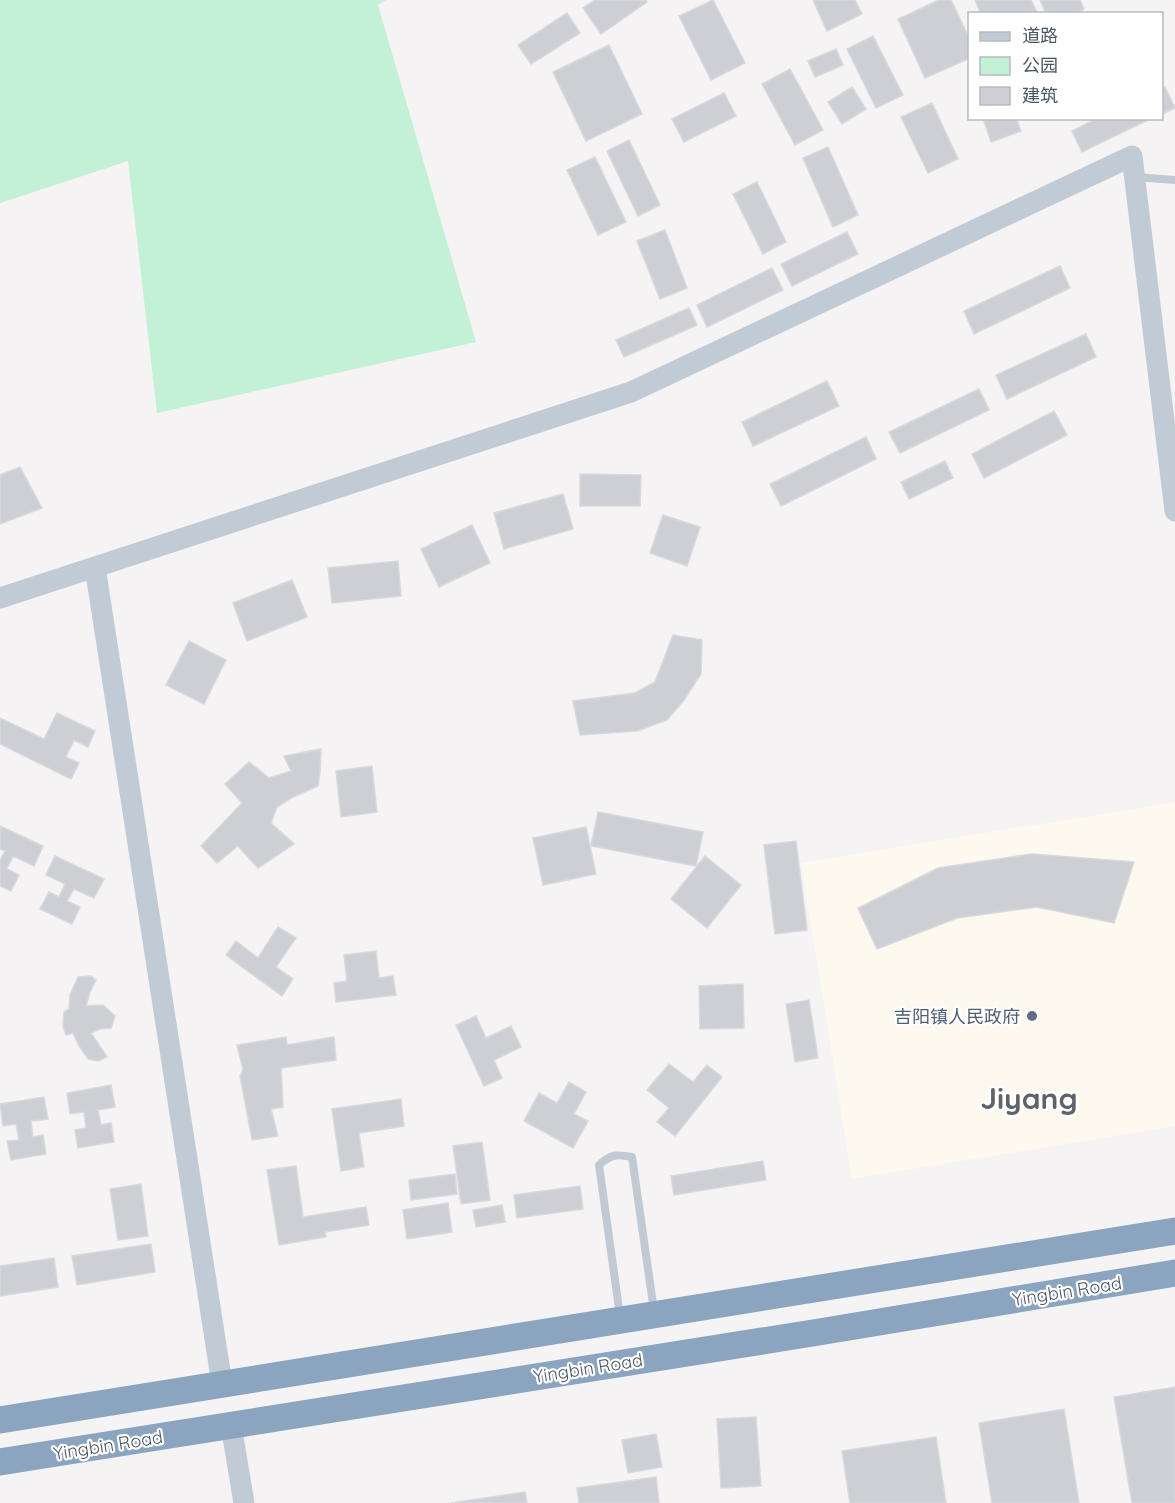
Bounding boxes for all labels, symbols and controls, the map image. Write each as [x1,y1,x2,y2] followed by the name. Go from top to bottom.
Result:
[968,12,1163,120] legend
[1022,24,1058,47] text: 道路
[1022,54,1058,77] text: 公园
[1022,84,1058,107] text: 建筑
[894,1005,1020,1028] place label: 吉阳镇人民政府
[1025,1009,1039,1023] marker: 吉阳镇人民政府
[980,1079,1078,1117] district label: Jiyang
[1011,1271,1123,1311] street label: Yingbin Road
[532,1348,644,1388] street label: Yingbin Road
[52,1425,164,1465] street label: Yingbin Road

